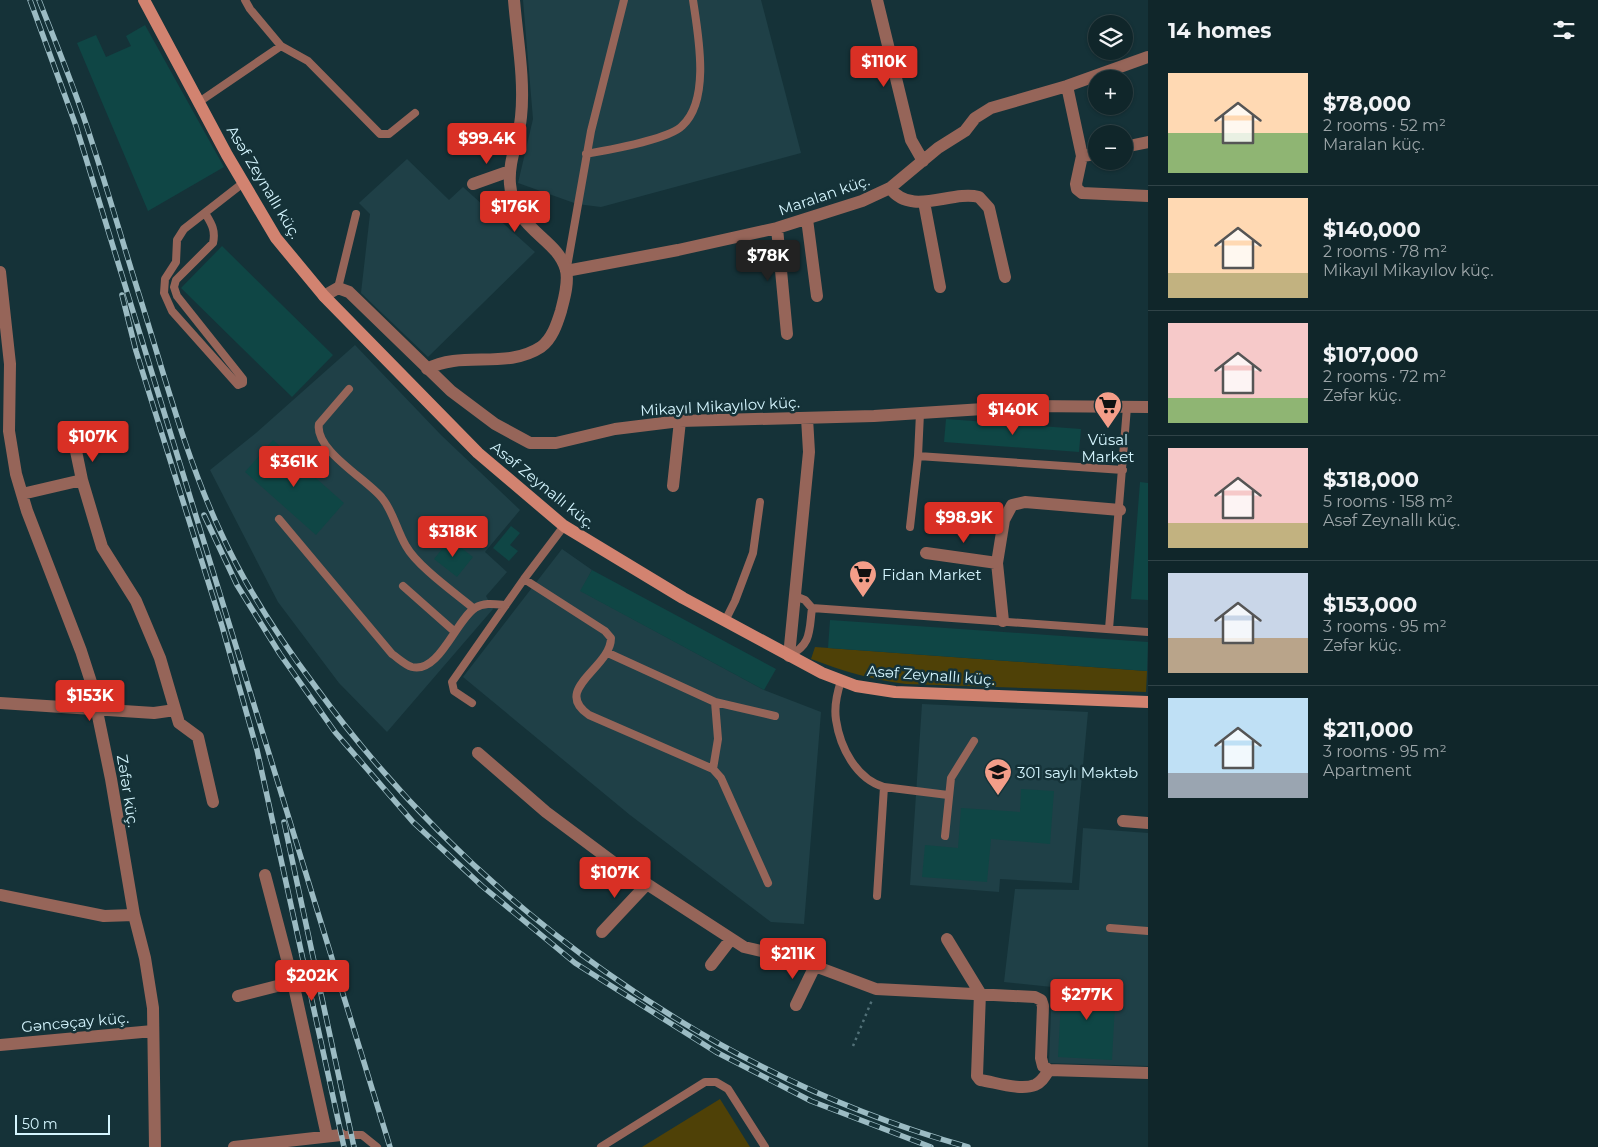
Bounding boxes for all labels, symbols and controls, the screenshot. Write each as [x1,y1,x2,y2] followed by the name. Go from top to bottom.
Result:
[1088,15,1133,170] map controls
[1088,15,1133,60] button: layers
[1550,16,1578,44] icon: filters
[1168,18,1272,43] text: 14 homes
[849,46,919,88] pin: $110K
[861,52,907,71] text: $110K
[1088,70,1133,115] button: +
[1323,91,1411,116] text: $78,000
[1208,93,1268,153] icon: home
[1323,116,1446,135] text: 2 rooms · 52 m²
[223,122,305,242] street label: Asəf Zeynallı küç.
[446,122,528,165] pin: $99.4K
[1088,125,1133,170] button: −
[458,129,516,148] text: $99.4K
[1323,135,1425,154] text: Maralan küç.
[776,171,872,219] street label: Maralan küç.
[480,190,550,233] pin: $176K
[491,197,539,216] text: $176K
[1323,217,1421,242] text: $140,000
[1208,218,1268,278] icon: home
[738,240,798,282] pin: $78K
[1323,242,1447,261] text: 2 rooms · 78 m²
[747,246,789,265] text: $78K
[1323,261,1494,280] text: Mikayıl Mikayılov küç.
[1323,342,1419,367] text: $107,000
[1208,343,1268,403] icon: home
[1323,367,1446,386] text: 2 rooms · 72 m²
[1323,386,1401,405] text: Zəfər küç.
[1093,390,1123,429] supermarket icon: Vüsal Market
[640,392,800,420] street label: Mikayıl Mikayılov küç.
[978,394,1048,436] pin: $140K
[988,400,1038,419] text: $140K
[58,420,128,463] pin: $107K
[69,427,117,446] text: $107K
[1082,430,1134,466] place label: Vüsal Market
[487,437,599,533] street label: Asəf Zeynallı küç.
[259,446,329,488] pin: $361K
[270,452,318,471] text: $361K
[1323,467,1419,492] text: $318,000
[1208,468,1268,528] icon: home
[1323,492,1453,511] text: 5 rooms · 158 m²
[923,502,1005,544] pin: $98.9K
[935,508,993,527] text: $98.9K
[1323,511,1460,530] text: Asəf Zeynallı küç.
[418,516,488,558] pin: $318K
[429,522,477,541] text: $318K
[848,559,878,598] supermarket icon: Fidan Market
[882,565,982,584] place label: Fidan Market
[1323,592,1417,617] text: $153,000
[1208,593,1268,653] icon: home
[1323,617,1447,636] text: 3 rooms · 95 m²
[1323,636,1401,655] text: Zəfər küç.
[866,661,996,689] street label: Asəf Zeynallı küç.
[55,680,125,722] pin: $153K
[66,686,114,705] text: $153K
[1323,717,1413,742] text: $211,000
[1208,718,1268,778] icon: home
[1323,742,1447,761] text: 3 rooms · 95 m²
[113,753,143,829] street label: Zəfər küç.
[983,757,1013,796] school or university icon: 301 saylı Məktəb
[1323,761,1412,780] text: Apartment
[1017,763,1138,782] place label: 301 saylı Məktəb
[580,856,650,899] pin: $107K
[591,863,639,882] text: $107K
[758,938,828,980] pin: $211K
[771,944,815,963] text: $211K
[277,960,347,1002] pin: $202K
[286,966,338,985] text: $202K
[1052,978,1122,1021] pin: $277K
[1061,985,1113,1004] text: $277K
[20,1008,130,1036] street label: Gəncəçay küç.
[15,1112,110,1135] scale bar
[22,1115,58,1133] text: 50 m

